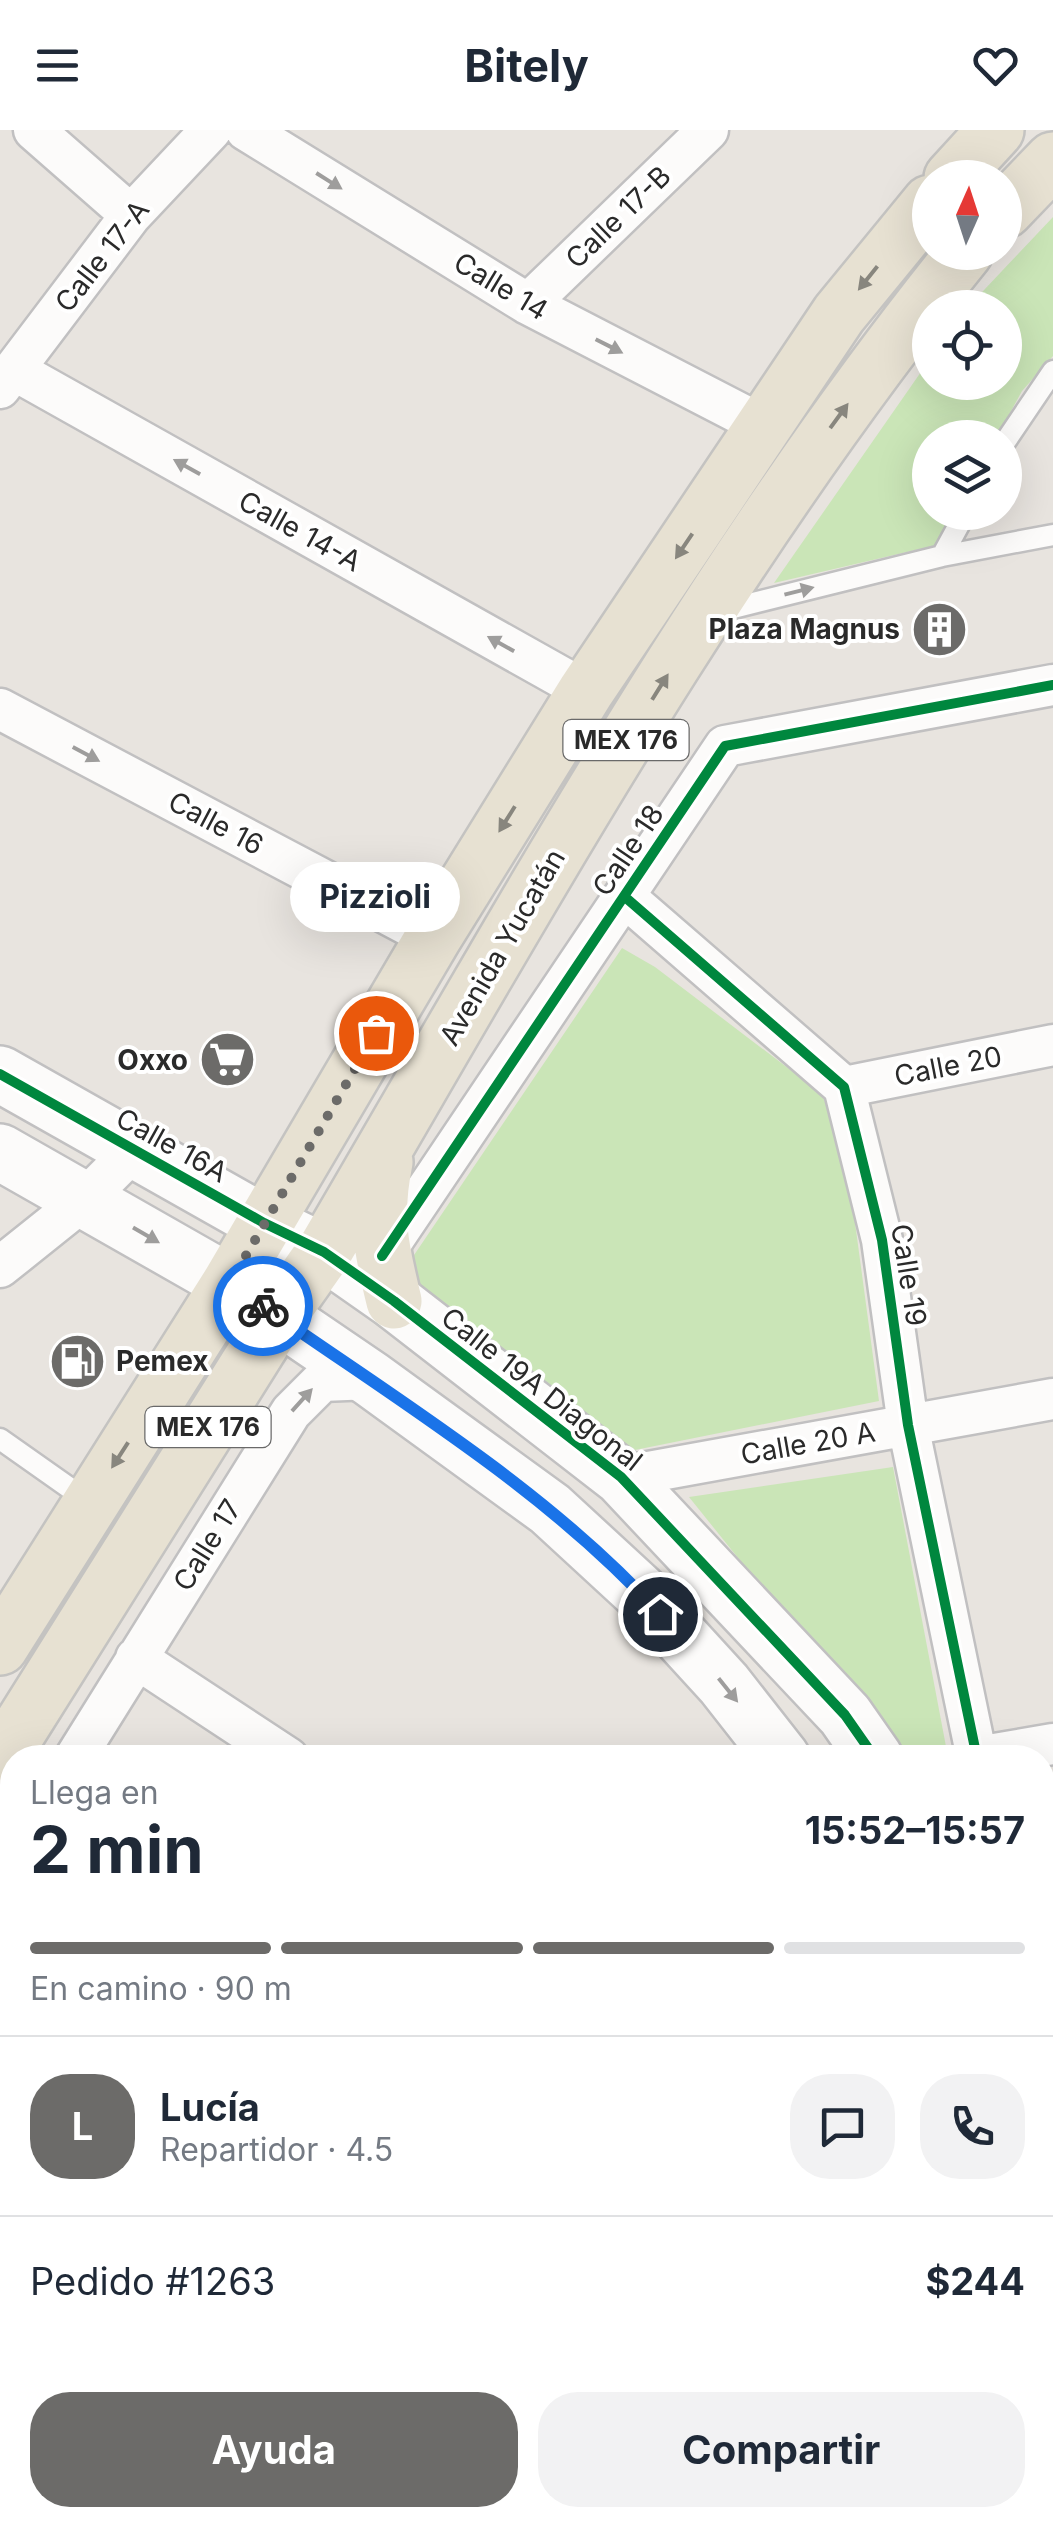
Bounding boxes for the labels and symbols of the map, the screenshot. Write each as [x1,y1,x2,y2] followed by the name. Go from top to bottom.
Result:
[559,159,677,275] street label: Calle 17-B
[912,160,1022,270] north arrow
[315,172,343,190] one-way arrow
[48,193,156,319] street label: Calle 17-A
[448,245,554,327] street label: Calle 14
[858,266,879,291] one-way arrow
[594,337,623,354] one-way arrow
[829,403,848,429] one-way arrow
[173,459,202,476] one-way arrow
[233,483,367,579] street label: Calle 14-A
[675,533,694,560] one-way arrow
[784,583,815,598] one-way arrow
[909,599,969,659] building icon: Plaza Magnus
[709,612,900,646] place label: Plaza Magnus
[487,635,516,652] one-way arrow
[650,673,668,701] one-way arrow
[564,720,688,760] road number: MEX 176
[72,745,101,762] one-way arrow
[163,784,269,862] street label: Calle 16
[585,798,671,902] street label: Calle 18
[499,805,516,833] one-way arrow
[432,843,572,1051] street label: Avenida Yucatán
[291,863,461,933] callout: Pizzioli
[334,991,419,1076] pin
[197,1030,257,1090] supermarket icon: Oxxo
[891,1039,1005,1093] street label: Calle 20
[117,1043,188,1077] place label: Oxxo
[110,1101,234,1189] street label: Calle 16A
[884,1222,934,1328] street label: Calle 19
[132,1225,160,1243] one-way arrow
[213,1256,313,1356] courier
[435,1300,649,1478] street label: Calle 19A Diagonal
[47,1331,107,1391] fuel station icon: Pemex
[116,1344,209,1378] place label: Pemex
[291,1388,313,1413] one-way arrow
[146,1407,270,1447] road number: MEX 176
[738,1414,878,1472] street label: Calle 20 A
[111,1441,129,1469] one-way arrow
[166,1493,248,1597] street label: Calle 17
[618,1572,703,1657] pin
[717,1678,739,1703] one-way arrow

